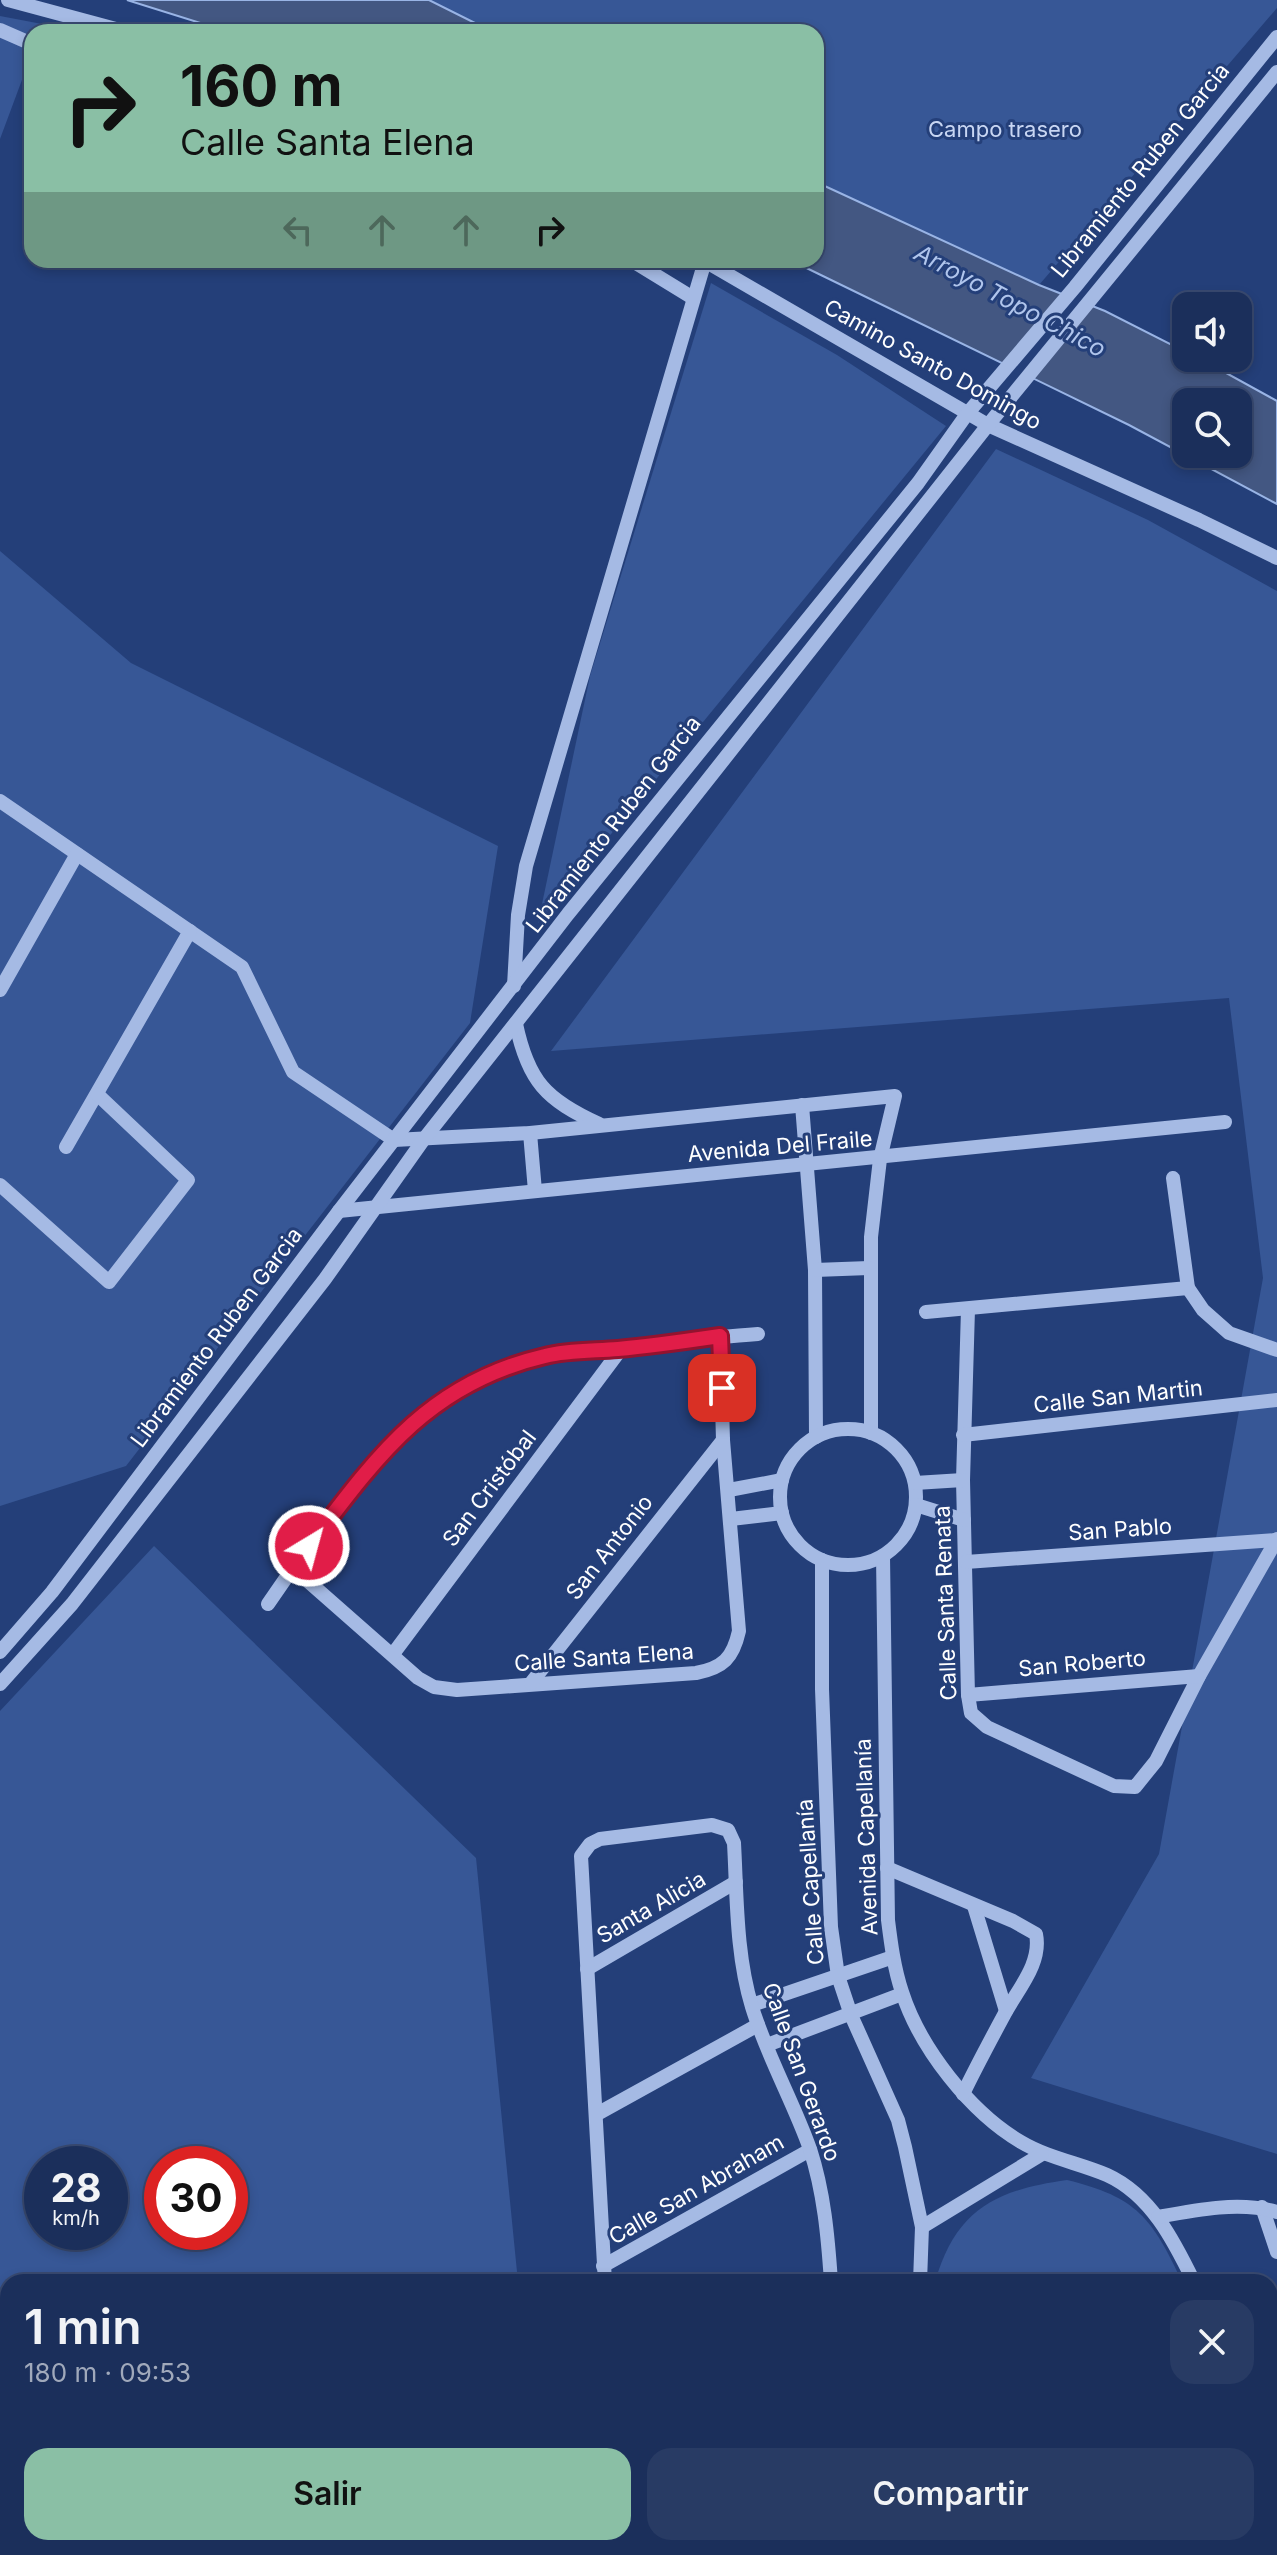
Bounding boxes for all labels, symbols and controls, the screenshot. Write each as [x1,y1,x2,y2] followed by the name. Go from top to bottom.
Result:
[180,52,343,120] text: 160 m
[48,56,152,160] icon: right
[1045,58,1235,282] street label: Libramiento Ruben Garcia
[928,116,1082,142] park label: Campo trasero
[180,120,475,164] text: Calle Santa Elena
[276,208,320,252] icon: left
[360,208,404,252] icon: ahead
[444,208,488,252] icon: ahead
[528,208,572,252] icon: right
[909,237,1111,363] water label: Arroyo Topo Chico
[1172,292,1252,468] map controls
[1172,292,1252,372] button: sound
[820,293,1046,435] street label: Camino Santo Domingo
[1172,388,1252,468] button: search
[520,710,706,938] street label: Libramiento Ruben Garcia
[686,1125,874,1167] street label: Avenida Del Fraile
[125,1222,307,1452] street label: Libramiento Ruben Garcia
[688,1354,756,1422] pin
[700,1366,744,1410] icon: arrive
[1032,1374,1204,1418] street label: Calle San Martin
[437,1425,541,1551] street label: San Cristóbal
[560,1490,658,1604] street label: San Antonio
[267,1504,351,1588] position arrow
[929,1505,961,1701] street label: Calle Santa Renata
[1067,1512,1173,1546] street label: San Pablo
[513,1638,695,1676] street label: Calle Santa Elena
[1017,1644,1147,1682] street label: San Roberto
[850,1738,882,1936] street label: Avenida Capellanía
[791,1798,829,1966] street label: Calle Capellanía
[592,1865,710,1949] street label: Santa Alicia
[758,1979,846,2165] street label: Calle San Gerardo
[604,2128,788,2250] street label: Calle San Abraham
[144,2146,248,2250] speed limit sign: 30
[50,2163,102,2212] text: 28
[52,2206,100,2230] text: km/h
[24,2297,142,2356] text: 1 min
[1170,2300,1254,2384] button: close
[24,2357,191,2388] text: 180 m · 09:53
[24,2448,631,2540] button: Salir
[647,2448,1254,2540] button: Compartir

